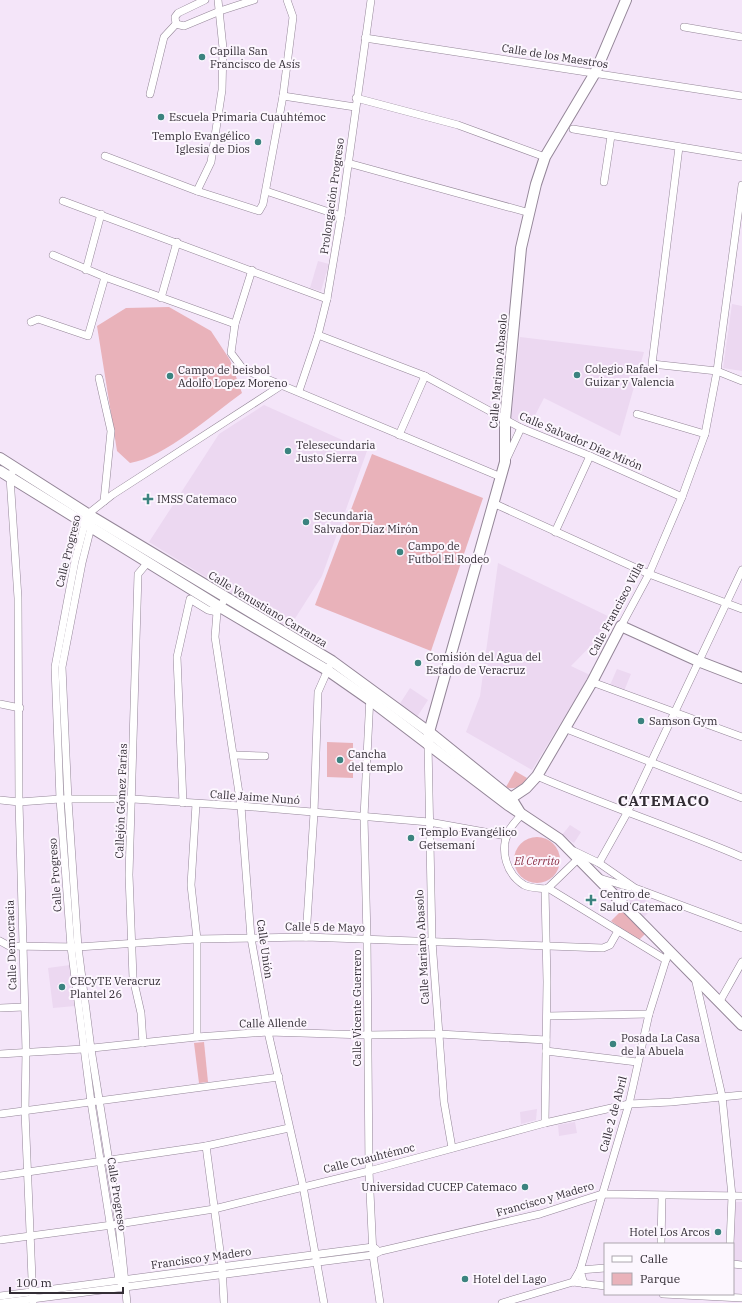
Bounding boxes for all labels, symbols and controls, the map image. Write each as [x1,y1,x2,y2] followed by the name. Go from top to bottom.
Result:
[501,41,609,71] street label: Calle de los Maestros
[210,44,300,71] place label: Capilla San Francisco de Asís
[197,52,207,62] marker: Capilla San Francisco de Asís
[169,110,326,124] place label: Escuela Primaria Cuauhtémoc
[156,112,166,122] marker: Escuela Primaria Cuauhtémoc
[152,129,250,156] place label: Templo Evangélico Iglesia de Dios
[253,137,263,147] marker: Templo Evangélico Iglesia de Dios
[317,137,347,255] street label: Prolongación Progreso
[486,313,510,429] street label: Calle Mariano Abasolo
[585,362,675,389] place label: Colegio Rafael Guizar y Valencia
[178,363,288,390] place label: Campo de beisbol Adolfo Lopez Moreno
[572,370,582,380] marker: Colegio Rafael Guizar y Valencia
[165,371,175,381] marker: Campo de beisbol Adolfo Lopez Moreno
[517,409,645,473] street label: Calle Salvador Díaz Mirón
[296,438,376,465] place label: Telesecundaria Justo Sierra
[283,446,293,456] marker: Telesecundaria Justo Sierra
[157,492,237,506] place label: IMSS Catemaco
[142,493,154,505] marker: IMSS Catemaco
[314,509,418,536] place label: Secundaria Salvador Díaz Mirón
[52,513,84,589] street label: Calle Progreso
[301,517,311,527] marker: Secundaria Salvador Díaz Mirón
[408,539,489,566] place label: Campo de Futbol El Rodeo
[395,547,405,557] marker: Campo de Futbol El Rodeo
[585,560,647,658] street label: Calle Francisco Villa
[206,568,330,650] street label: Calle Venustiano Carranza
[426,650,541,677] place label: Comisión del Agua del Estado de Veracruz
[413,658,423,668] marker: Comisión del Agua del Estado de Veracruz
[649,714,718,728] place label: Samson Gym
[636,716,646,726] marker: Samson Gym
[112,743,130,859] street label: Callejón Gómez Farías
[348,747,403,774] place label: Cancha del templo
[335,755,345,765] marker: Cancha del templo
[210,787,300,807] street label: Calle Jaime Nunó
[618,791,710,810] district label: CATEMACO
[419,825,517,852] place label: Templo Evangélico Getsemaní
[406,833,416,843] marker: Templo Evangélico Getsemaní
[45,837,65,913] street label: Calle Progreso
[513,854,560,868] park label: El Cerrito
[600,887,683,914] place label: Centro de Salud Catemaco
[412,889,432,1005] street label: Calle Mariano Abasolo
[585,894,597,906] marker: Centro de Salud Catemaco
[2,900,20,990] street label: Calle Democracia
[254,918,276,980] street label: Calle Unión
[285,919,365,935] street label: Calle 5 de Mayo
[350,950,364,1066] street label: Calle Vicente Guerrero
[70,974,161,1001] place label: CECyTE Veracruz Plantel 26
[57,982,67,992] marker: CECyTE Veracruz Plantel 26
[239,1015,307,1031] street label: Calle Allende
[621,1031,700,1058] place label: Posada La Casa de la Abuela
[608,1039,618,1049] marker: Posada La Casa de la Abuela
[596,1074,630,1154] street label: Calle 2 de Abril
[322,1140,417,1176] street label: Calle Cuauhtémoc
[104,1156,130,1232] street label: Calle Progreso
[495,1178,595,1220] street label: Francisco y Madero
[361,1180,517,1194] place label: Universidad CUCEP Catemaco
[520,1182,530,1192] marker: Universidad CUCEP Catemaco
[629,1225,710,1239] place label: Hotel Los Arcos
[713,1227,723,1237] marker: Hotel Los Arcos
[604,1243,734,1295] legend
[150,1244,252,1272] street label: Francisco y Madero
[640,1251,668,1266] text: Calle
[10,1269,123,1295] scale bar
[640,1271,680,1286] text: Parque
[473,1272,547,1286] place label: Hotel del Lago
[460,1274,470,1284] marker: Hotel del Lago
[16,1275,52,1290] text: 100 m

